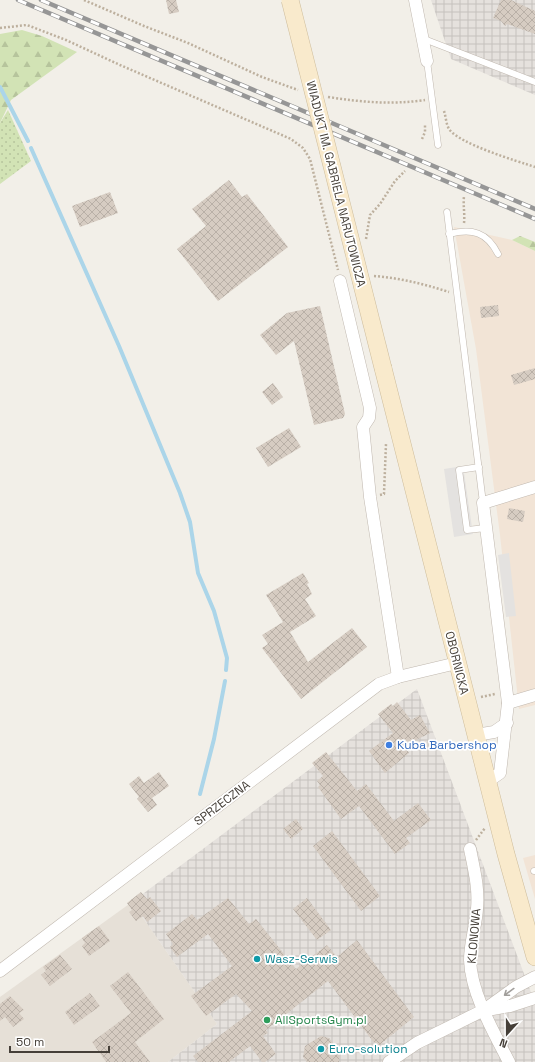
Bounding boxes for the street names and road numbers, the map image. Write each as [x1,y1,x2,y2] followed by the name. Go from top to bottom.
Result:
[303,79,370,289] street label: WIADUKT IM. GABRIELA NARUTOWICZA
[441,630,473,697] street label: OBORNICKA
[191,777,253,829] street label: SPRZECZNA
[464,907,484,964] street label: KLONOWA

